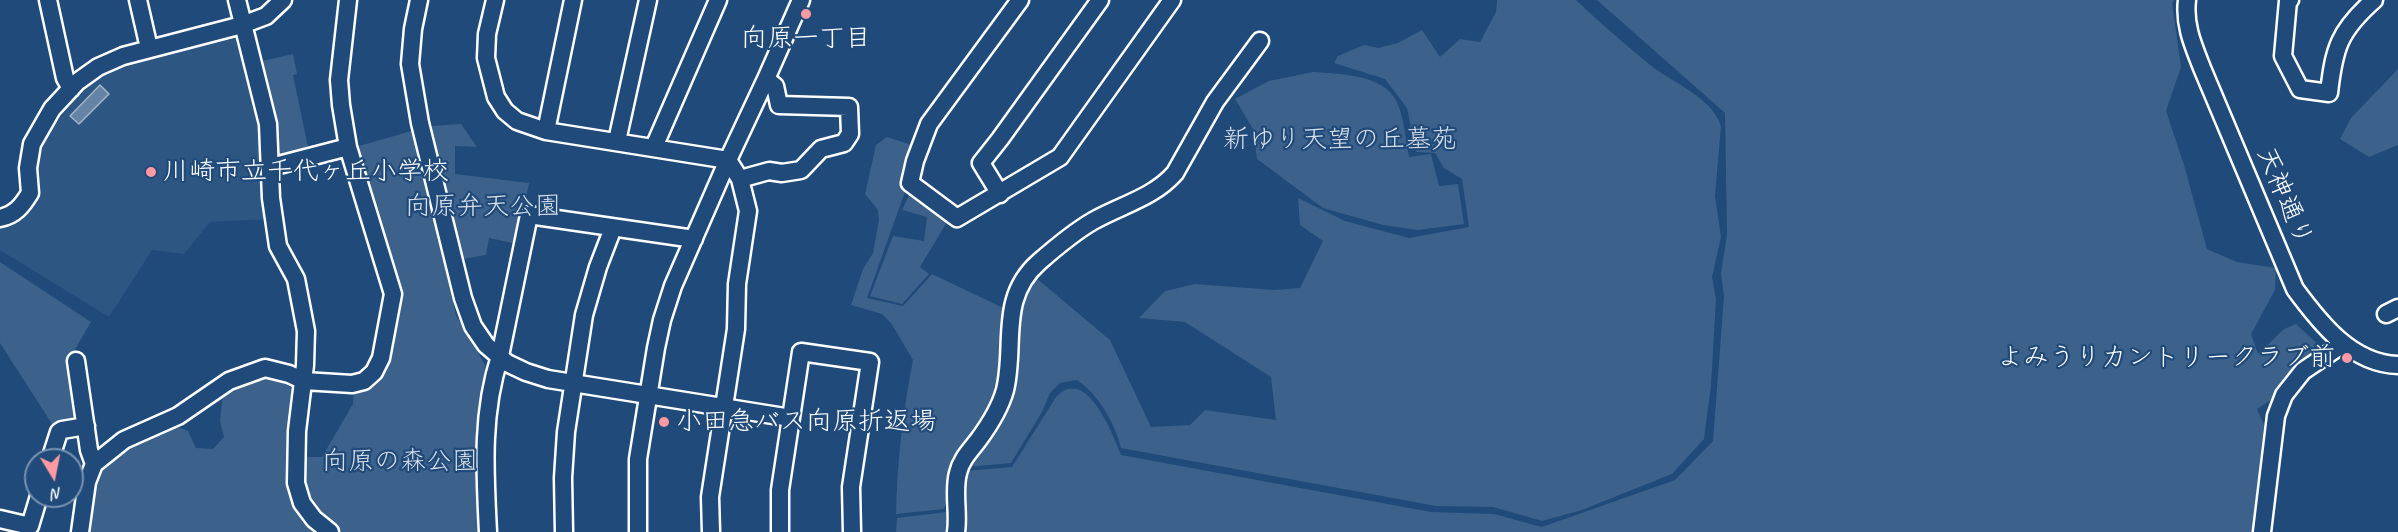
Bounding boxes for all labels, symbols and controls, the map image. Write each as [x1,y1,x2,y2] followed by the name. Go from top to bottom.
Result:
[799,7,813,21] marker: 向原一丁目
[741,23,871,55] place label: 向原一丁目
[1223,124,1457,156] park label: 新ゆり天望の丘墓苑
[2249,143,2319,251] street label: 天神通り
[163,156,449,188] place label: 川崎市立千代ヶ丘小学校
[144,165,158,179] marker: 川崎市立千代ヶ丘小学校
[405,191,561,223] park label: 向原弁天公園
[1997,342,2335,374] place label: よみうりカントリークラブ前
[2340,351,2354,365] marker: よみうりカントリークラブ前
[676,406,936,438] place label: 小田急バス向原折返場
[657,415,671,429] marker: 小田急バス向原折返場
[322,446,478,478] park label: 向原の森公園
[24,448,84,508] north arrow
[50,483,63,504] text: N

